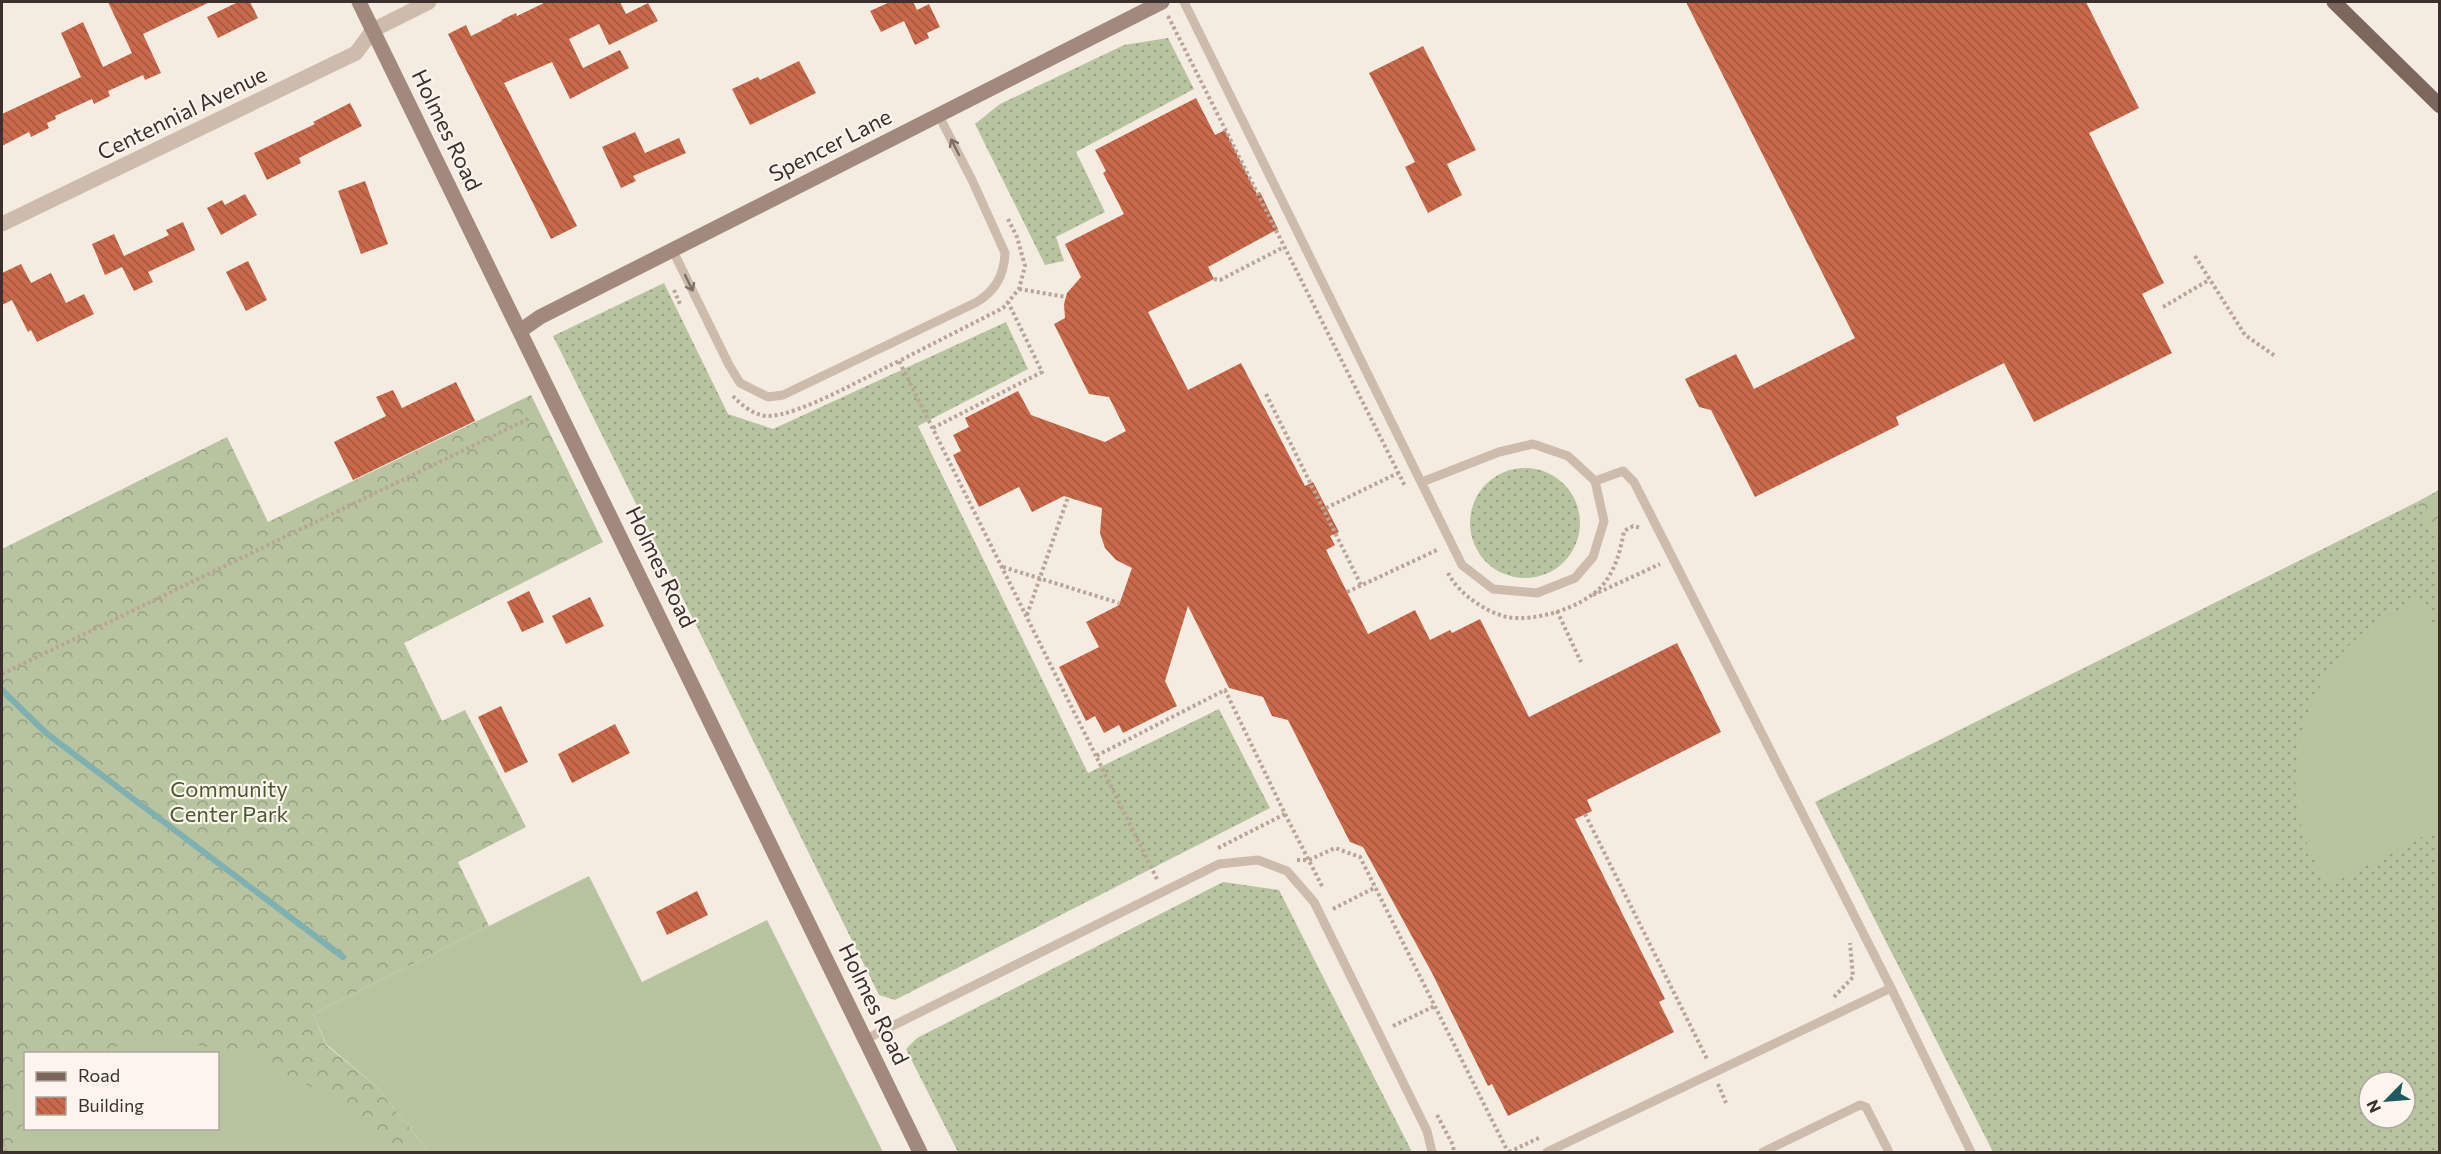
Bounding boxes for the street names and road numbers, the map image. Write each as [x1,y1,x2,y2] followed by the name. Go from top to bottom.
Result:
[93,60,271,165] street label: Centennial Avenue
[406,65,488,195] street label: Holmes Road
[764,102,896,187] street label: Spencer Lane
[620,502,702,632] street label: Holmes Road
[833,939,915,1069] street label: Holmes Road

